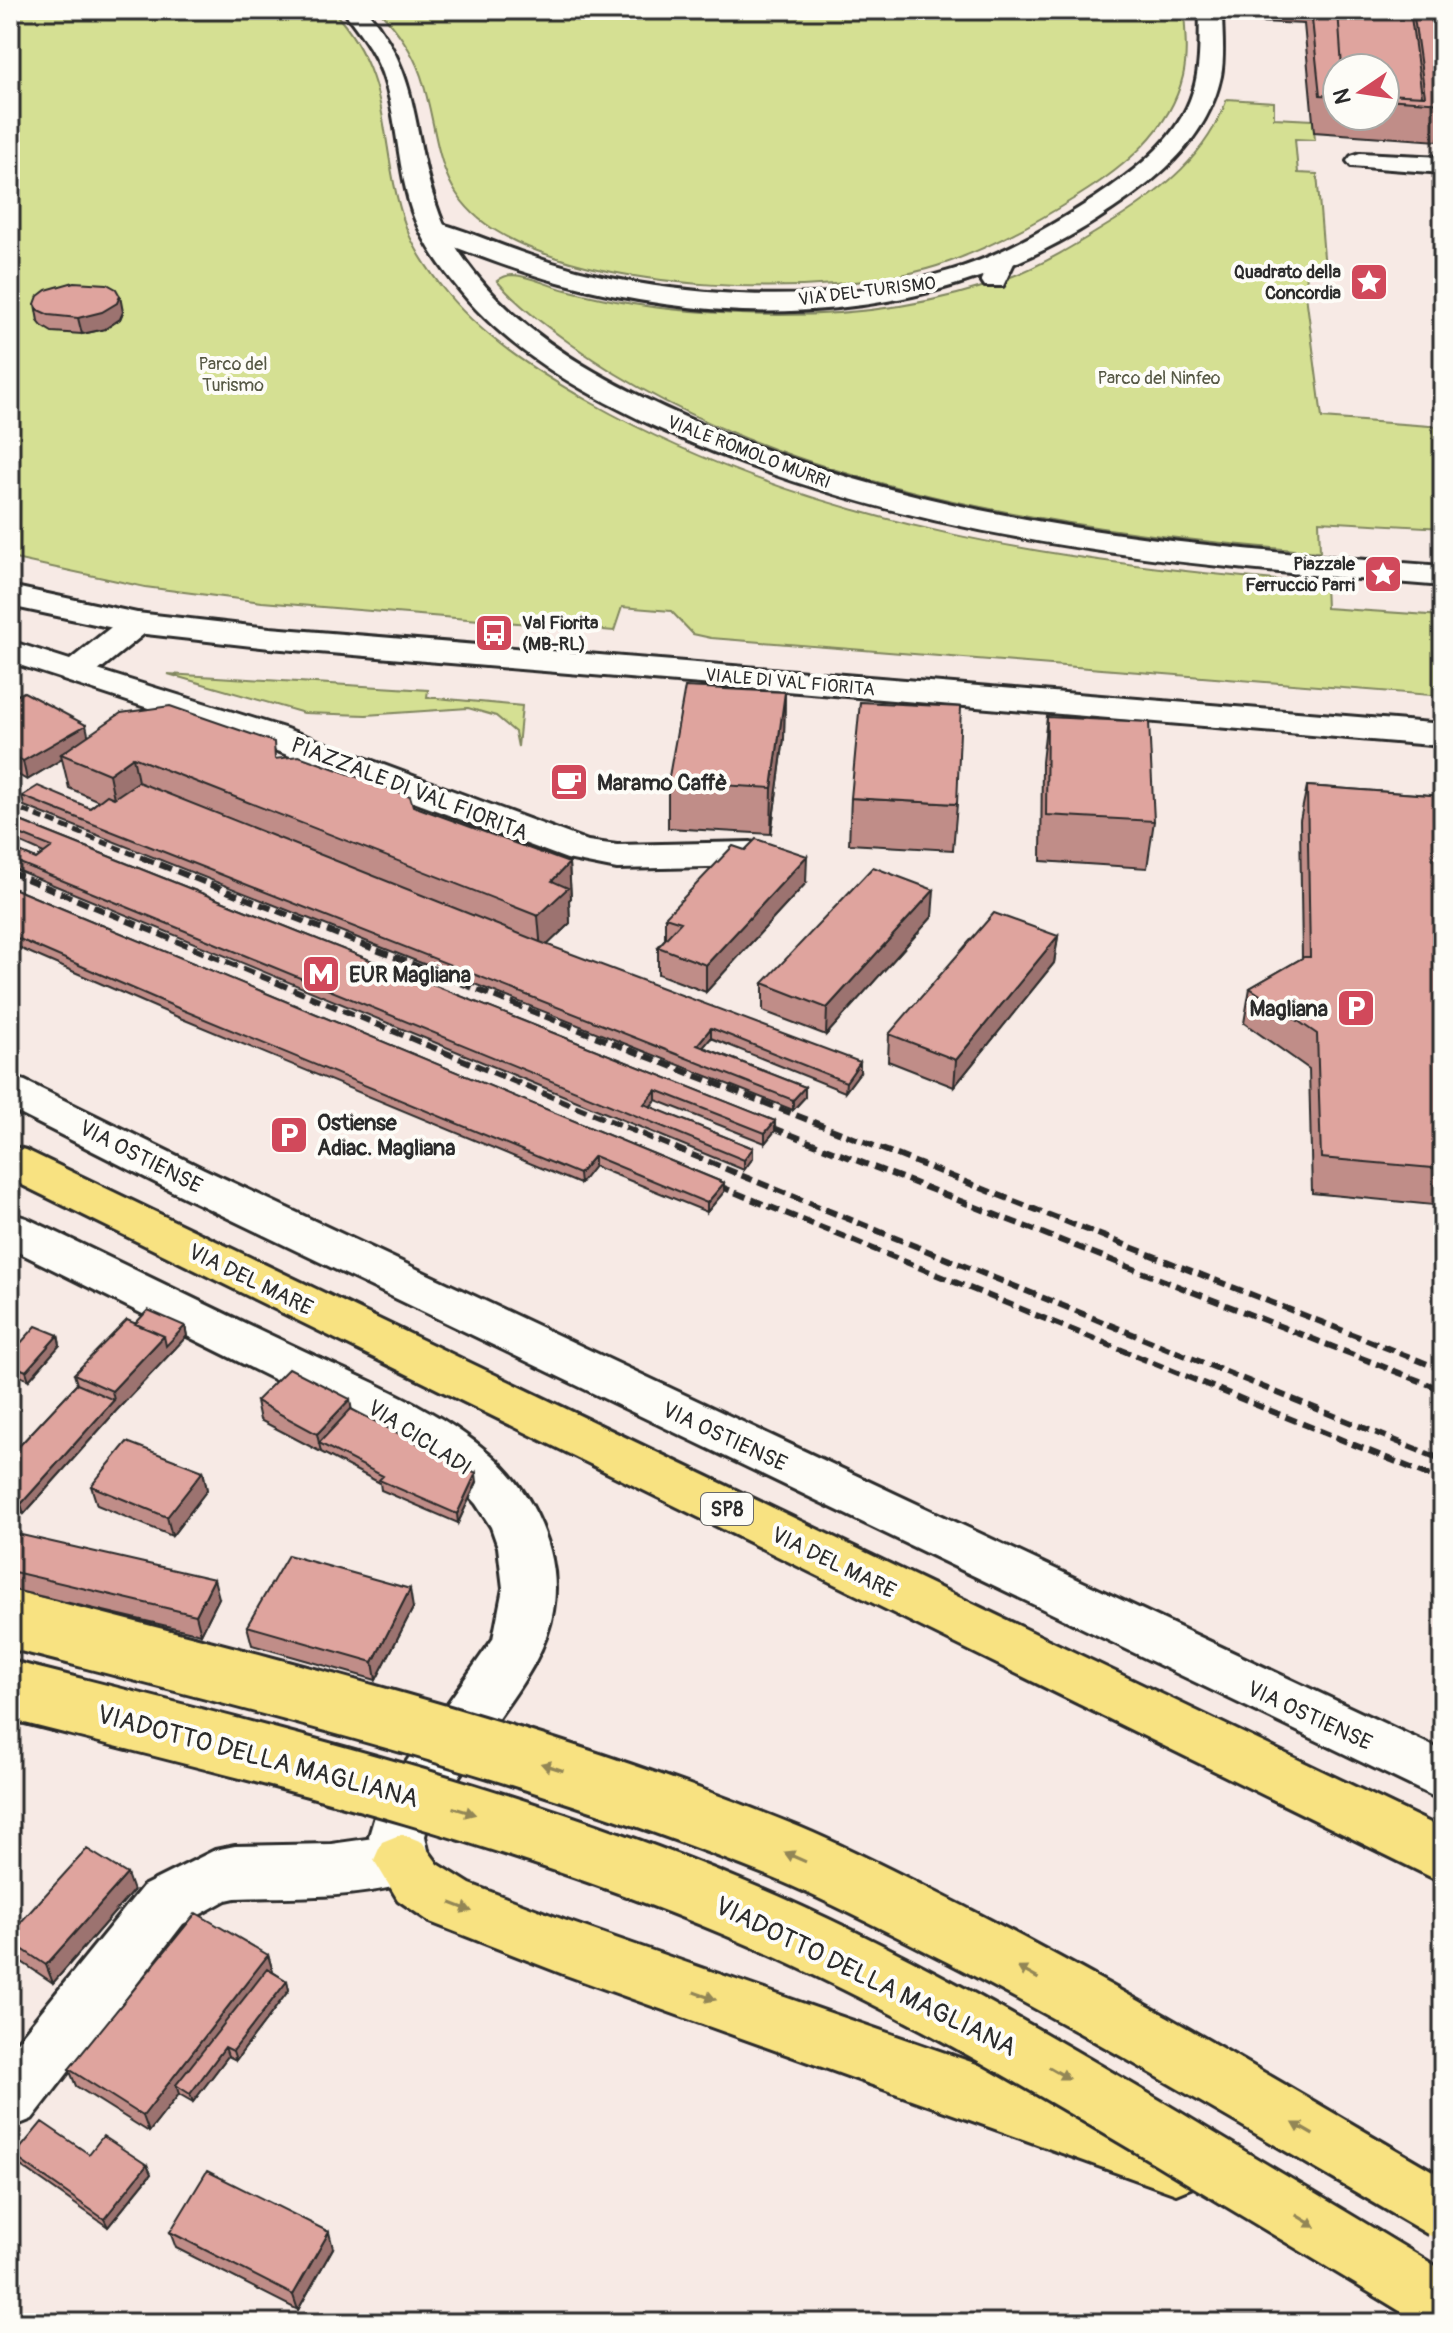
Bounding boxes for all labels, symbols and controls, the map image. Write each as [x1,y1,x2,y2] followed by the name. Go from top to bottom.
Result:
[1321,52,1401,132] north arrow
[1327,86,1358,107] text: N
[1234,261,1342,305] place label: Quadrato della Concordia
[1348,261,1390,303] place icon: Quadrato della Concordia
[797,272,937,311] street label: VIA DEL TURISMO
[199,353,267,397] park label: Parco del Turismo
[1098,367,1221,390] park label: Parco del Ninfeo
[664,411,834,494] street label: VIALE ROMOLO MURRI
[1245,553,1356,597] place label: Piazzale Ferruccio Parri
[1362,553,1404,595] place icon: Piazzale Ferruccio Parri
[473,612,515,654] bus stop icon: Val Fiorita (MB-RL)
[522,612,599,656] place label: Val Fiorita (MB-RL)
[704,664,876,701] street label: VIALE DI VAL FIORITA
[287,731,532,847] street label: PIAZZALE DI VAL FIORITA
[548,761,590,803] cafe icon: Maramo Caffè
[597,769,727,797] place label: Maramo Caffè
[300,953,342,995] metro station icon: EUR Magliana
[349,961,471,989] place label: EUR Magliana
[1335,987,1377,1029] parking icon: Magliana
[1249,995,1328,1023] place label: Magliana
[317,1109,456,1162] place label: Ostiense Adiac. Magliana
[74,1114,207,1200] street label: VIA OSTIENSE
[268,1114,310,1156] parking icon: Ostiense Adiac. Magliana
[184,1238,317,1322] street label: VIA DEL MARE
[362,1394,477,1482] street label: VIA CICLADI
[658,1396,792,1478] street label: VIA OSTIENSE
[701,1493,753,1525] road number: SP8
[767,1521,900,1605] street label: VIA DEL MARE
[1243,1675,1377,1757] street label: VIA OSTIENSE
[94,1699,422,1815] street label: VIADOTTO DELLA MAGLIANA
[539,1761,563,1773] one-way arrow
[452,1805,476,1818] one-way arrow
[784,1851,807,1864] one-way arrow
[710,1890,1022,2064] street label: VIADOTTO DELLA MAGLIANA
[449,1901,473,1914] one-way arrow
[1017,1966,1040,1979] one-way arrow
[693,1991,717,2003] one-way arrow
[1048,2066,1071,2080] one-way arrow
[1292,2122,1314,2136] one-way arrow
[1295,2214,1318,2228] one-way arrow

